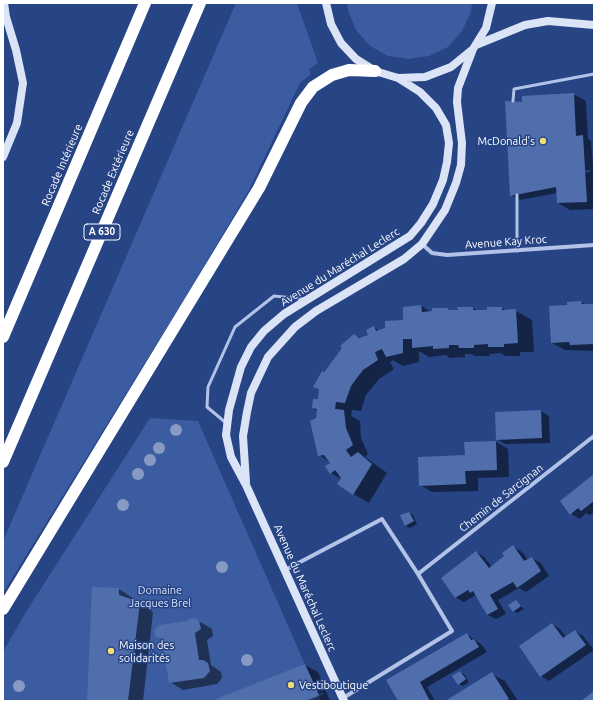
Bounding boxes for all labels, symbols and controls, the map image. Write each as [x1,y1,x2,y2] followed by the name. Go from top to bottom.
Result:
[39,122,85,208] street label: Rocade Intérieure
[89,128,137,216] street label: Rocade Extérieure
[477,134,535,148] place label: McDonald's
[538,136,548,146] marker: McDonald's
[84,224,120,240] road number: A 630
[278,225,402,309] street label: Avenue du Maréchal Leclerc
[465,233,547,251] street label: Avenue Kay Kroc
[456,461,546,535] street label: Chemin de Sarcignan
[271,522,339,654] street label: Avenue du Maréchal Leclerc
[129,583,191,609] park label: Domaine Jacques Brel
[119,638,174,664] place label: Maison des solidarités
[106,646,116,656] marker: Maison des solidarités
[299,678,368,692] place label: Vestiboutique
[286,680,296,690] marker: Vestiboutique

